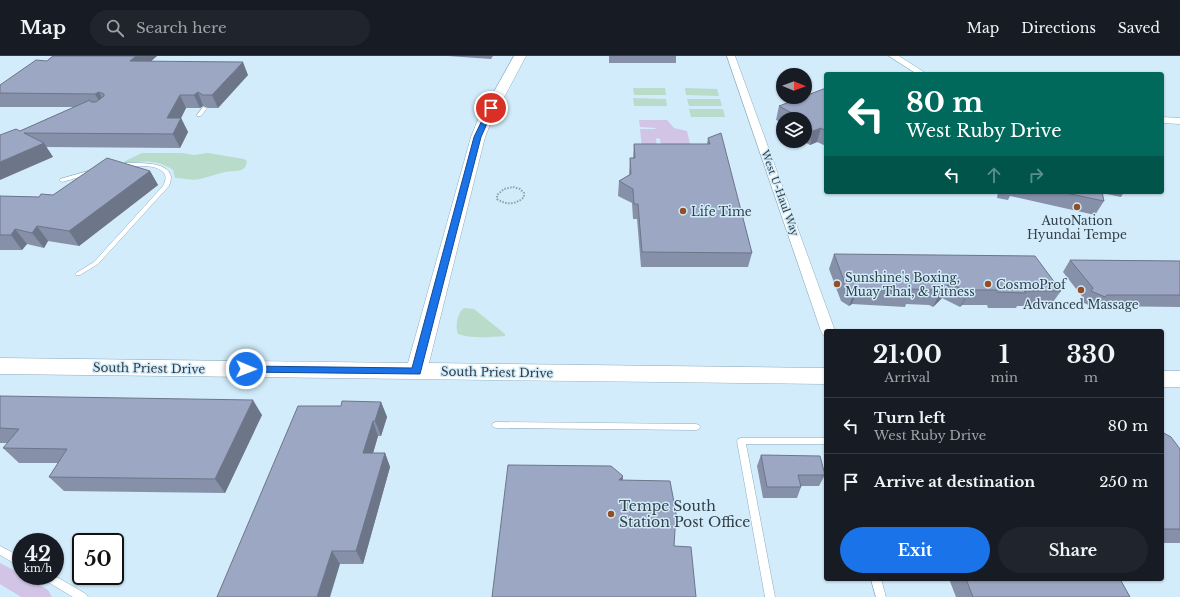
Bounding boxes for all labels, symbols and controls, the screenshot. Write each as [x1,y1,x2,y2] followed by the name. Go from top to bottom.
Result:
[90,10,370,46] search box
[20,16,66,39] text: Map
[104,17,126,39] icon: search
[136,18,227,37] text: Search here
[967,19,999,37] text: Map
[1021,19,1096,37] text: Directions
[1118,19,1160,37] text: Saved
[776,68,812,104] north arrow
[776,68,812,148] map controls
[906,85,983,120] text: 80 m
[840,88,892,140] icon: left
[474,91,508,125] pin
[480,97,502,119] icon: arrive
[776,112,812,148] button: layers
[906,120,1062,142] text: West Ruby Drive
[758,147,802,238] street label: West U-Haul Way
[941,164,963,186] icon: left
[983,164,1005,186] icon: ahead
[1025,164,1047,186] icon: right
[1072,202,1082,212] marker: AutoNation Hyundai Tempe
[691,204,752,219] place label: Life Time
[678,206,688,216] marker: Life Time
[1027,213,1127,242] place label: AutoNation Hyundai Tempe
[845,270,975,299] place label: Sunshine's Boxing, Muay Thai, & Fitness
[996,277,1068,292] place label: CosmoProf
[832,279,842,289] marker: Sunshine's Boxing, Muay Thai, & Fitness
[983,279,993,289] marker: CosmoProf
[1076,285,1086,295] marker: Advanced Massage
[1022,297,1139,312] place label: Advanced Massage
[873,340,942,369] text: 21:00
[999,340,1009,369] text: 1
[1067,340,1115,369] text: 330
[225,348,267,390] position arrow
[93,360,206,376] street label: South Priest Drive
[441,364,554,380] street label: South Priest Drive
[884,369,930,386] text: Arrival
[991,369,1018,386] text: min
[1084,369,1098,386] text: m
[874,408,945,427] text: Turn left
[840,415,862,437] icon: left
[1108,416,1148,435] text: 80 m
[874,427,986,444] text: West Ruby Drive
[840,471,862,493] icon: arrive
[874,472,1035,491] text: Arrive at destination
[1099,472,1148,491] text: 250 m
[619,497,750,531] place label: Tempe South Station Post Office
[606,509,616,519] marker: Tempe South Station Post Office
[840,527,990,573] button: Exit
[998,527,1148,573] button: Share
[72,533,124,585] speed limit sign: 50
[25,542,51,566] text: 42
[24,562,52,575] text: km/h

